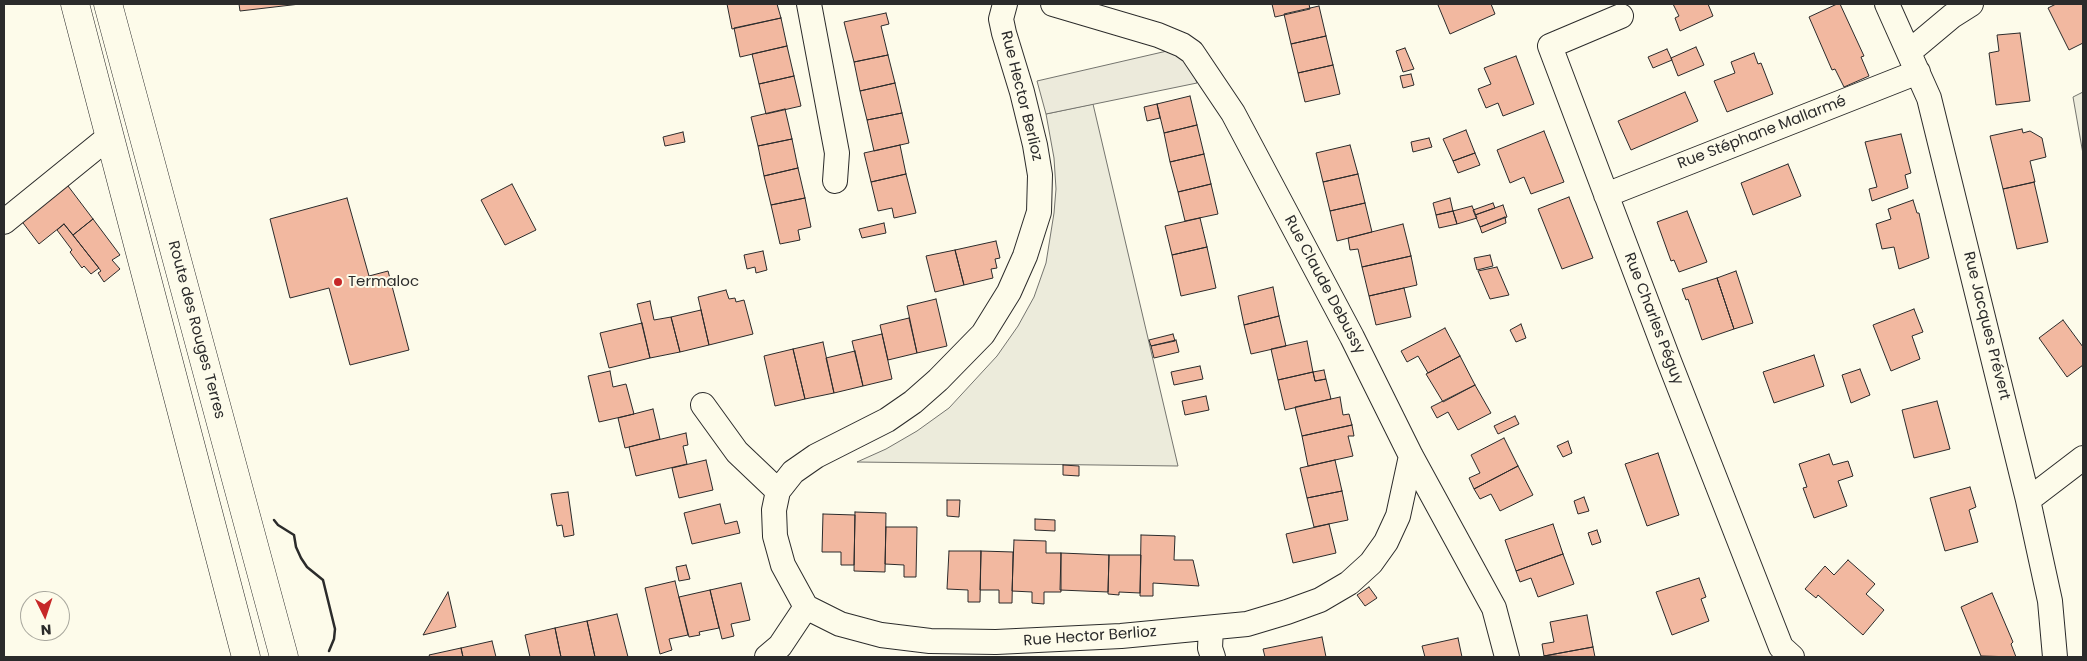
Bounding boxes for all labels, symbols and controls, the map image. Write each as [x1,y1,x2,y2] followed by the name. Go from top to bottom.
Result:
[996,29,1046,163] street label: Rue Hector Berlioz
[1675,92,1849,174] street label: Rue Stéphane Mallarmé
[1280,213,1368,357] street label: Rue Claude Debussy
[164,239,228,421] street label: Route des Rouges Terres
[1620,250,1686,388] street label: Rue Charles Péguy
[1959,250,2013,402] street label: Rue Jacques Prévert
[348,273,419,291] place label: Termaloc
[332,276,344,288] marker: Termaloc
[20,591,70,641] north arrow
[40,620,52,640] text: N
[1023,623,1157,651] street label: Rue Hector Berlioz

